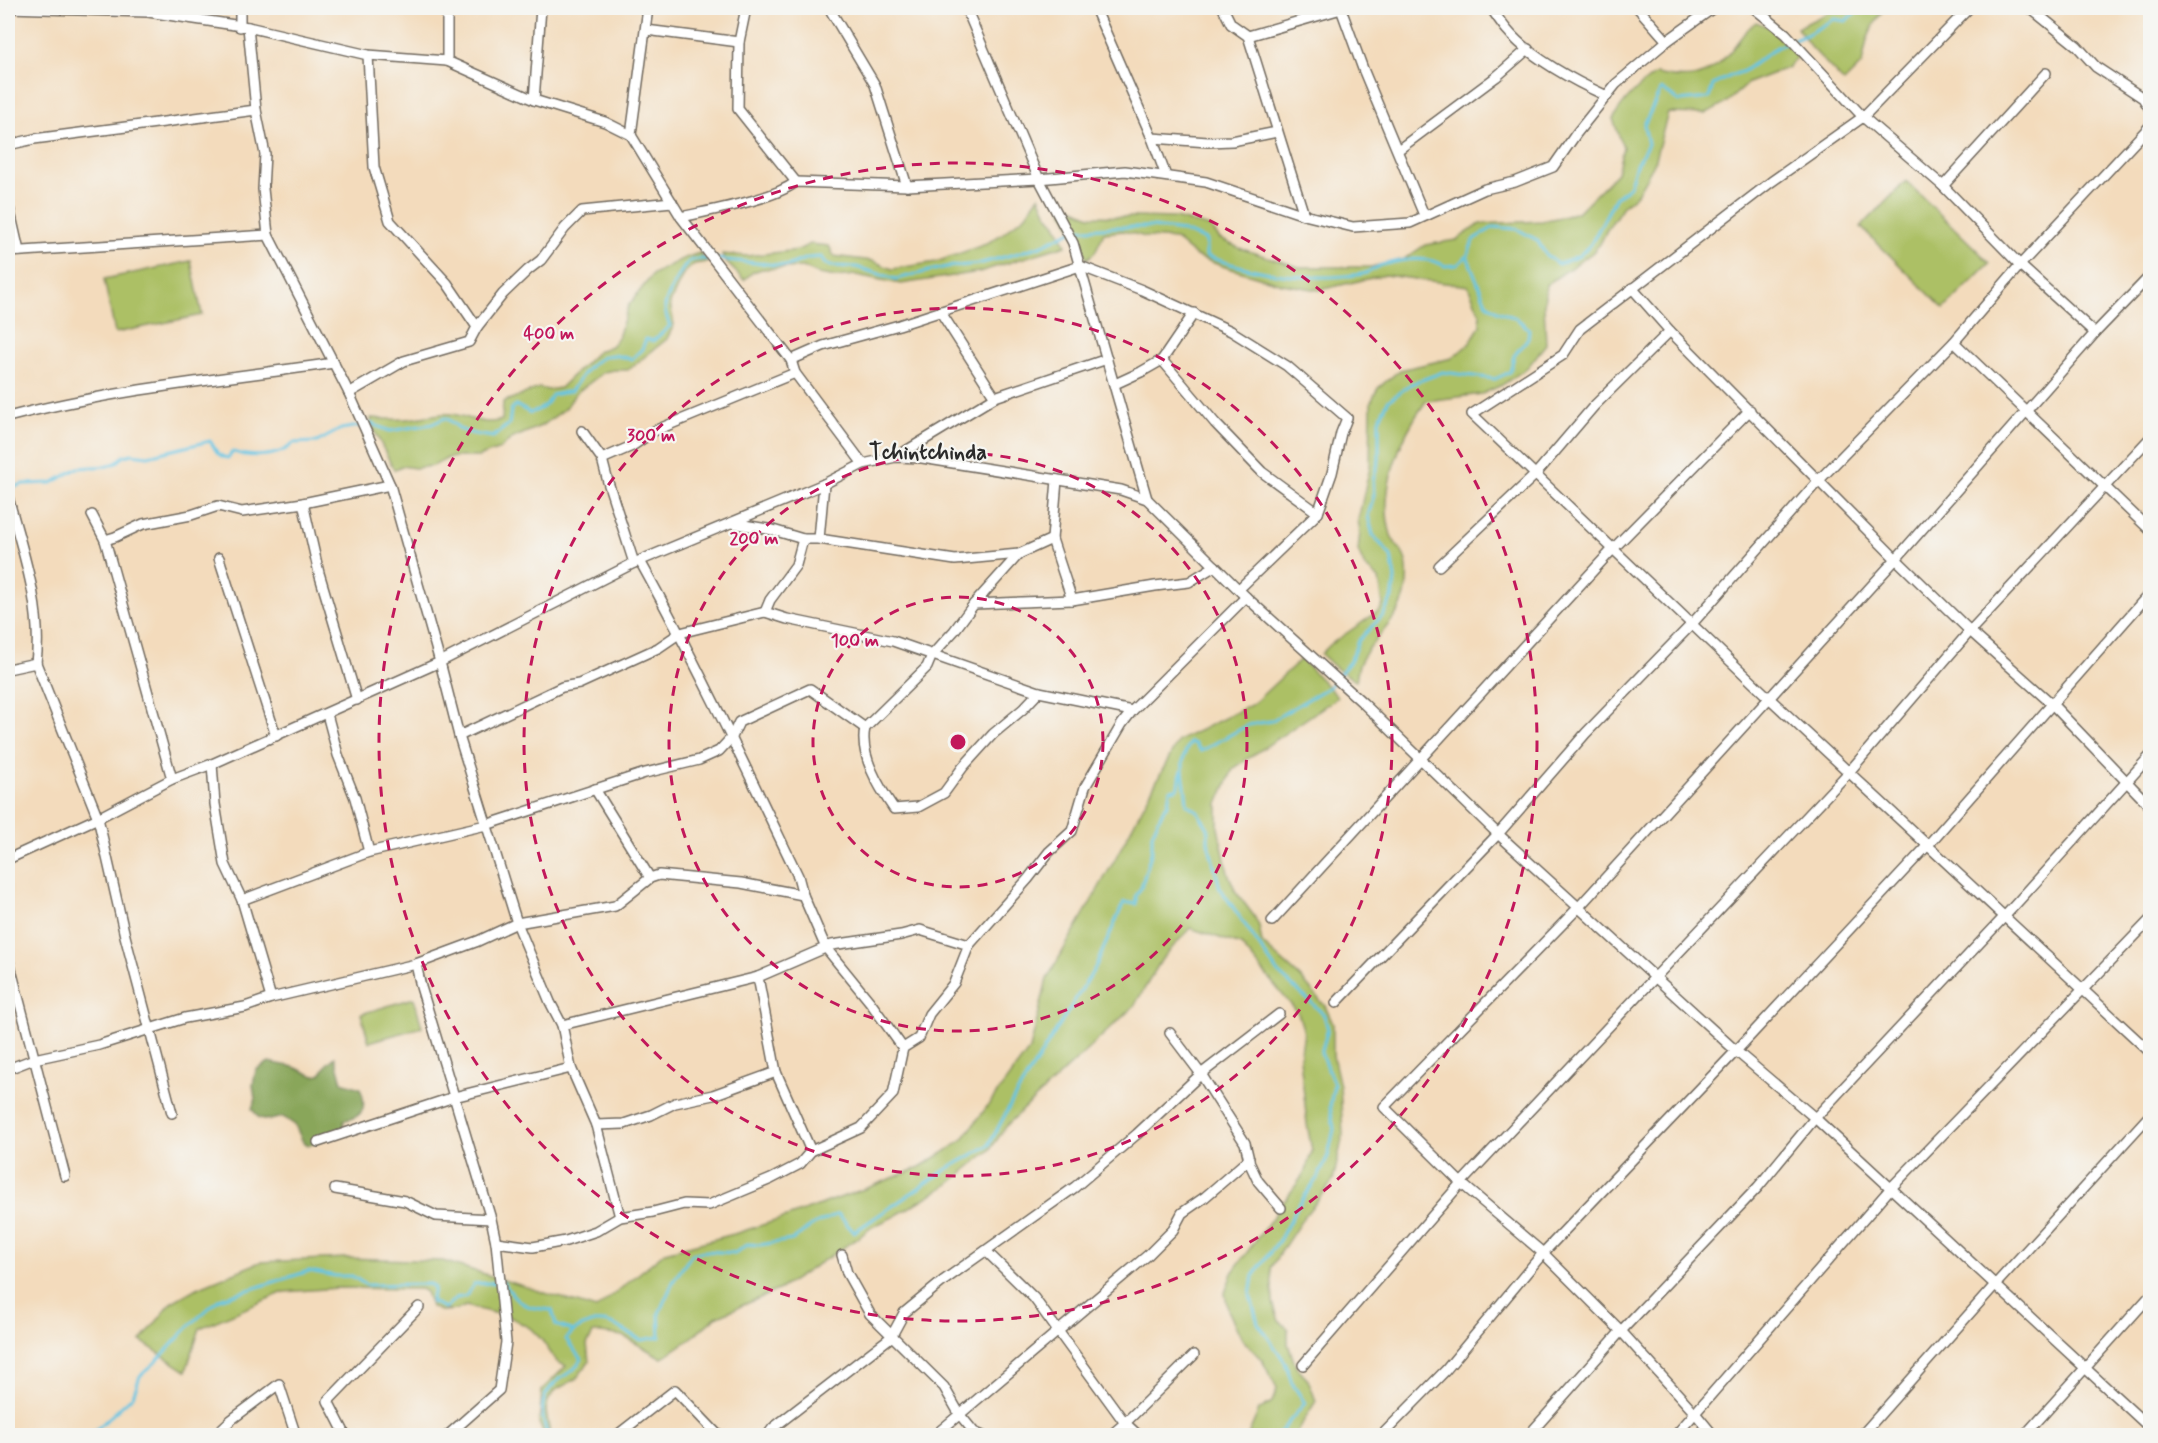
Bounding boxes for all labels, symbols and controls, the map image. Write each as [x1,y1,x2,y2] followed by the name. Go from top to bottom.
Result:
[524,322,574,346] text: 400 m
[627,424,675,448] text: 300 m
[869,439,987,467] district label: Tchintchinda
[729,527,779,551] text: 200 m
[831,629,879,653] text: 100 m
[948,732,968,752] centre of rings

